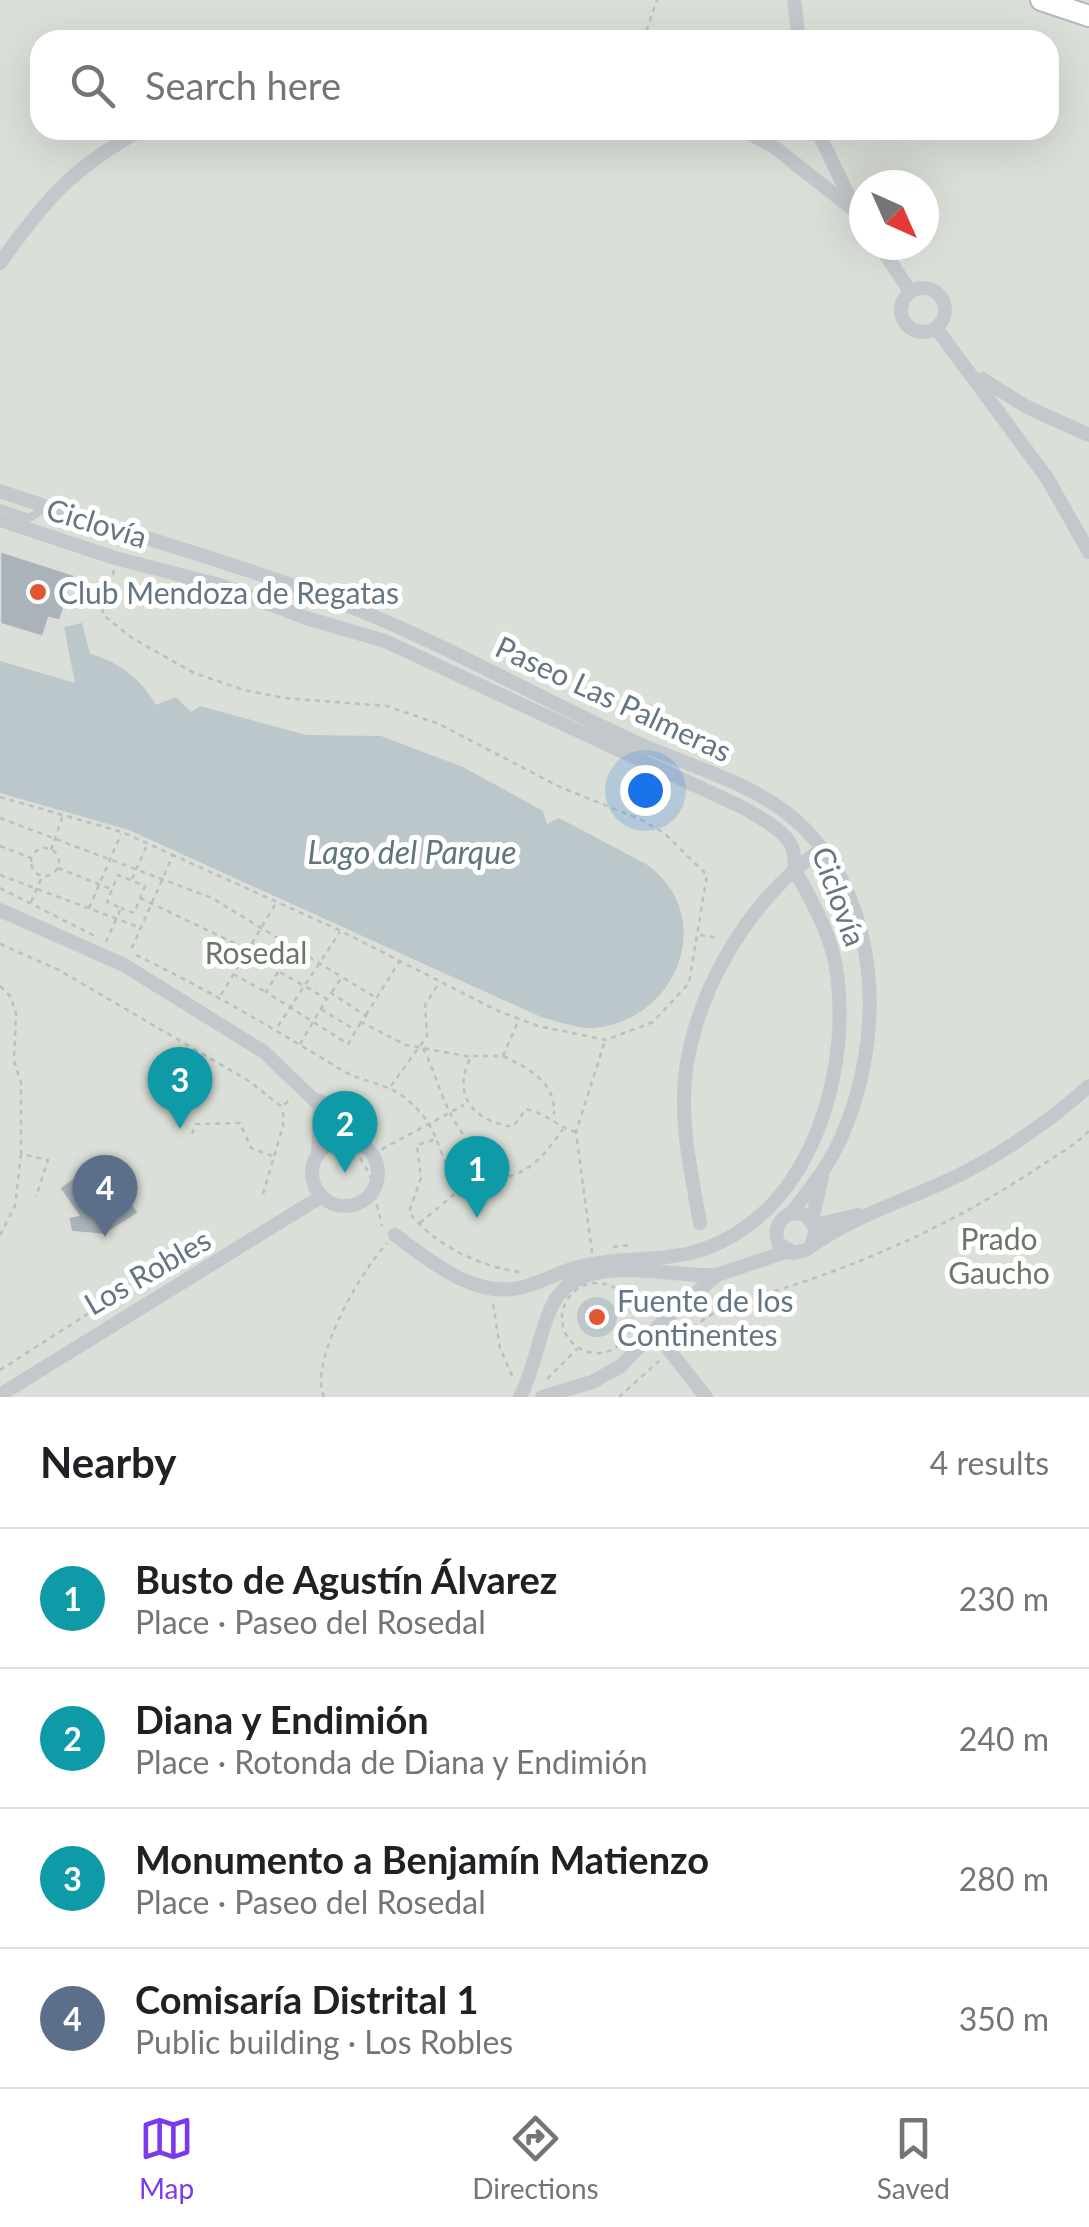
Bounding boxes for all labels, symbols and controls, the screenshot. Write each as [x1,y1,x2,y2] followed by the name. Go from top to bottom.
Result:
[30,30,1059,140] search box
[65,58,120,113] icon: search
[145,62,341,108] text: Search here
[849,170,939,260] north arrow
[43,490,151,554] street label: Ciclovía
[58,574,399,610] place label: Club Mendoza de Regatas
[27,581,49,603] marker: Club Mendoza de Regatas
[491,628,737,768] street label: Paseo Las Palmeras
[620,765,671,816] your location
[308,832,516,871] water label: Lago del Parque
[806,842,874,950] street label: Ciclovía
[205,934,307,970] park label: Rosedal
[148,1046,212,1129] pin: 3
[312,1090,378,1173] pin: 2
[444,1136,510,1218] pin: 1
[72,1154,138,1237] pin: 4
[948,1220,1050,1290] park label: Prado Gaucho
[78,1221,216,1321] street label: Los Robles
[617,1282,794,1352] place label: Fuente de los Continentes
[586,1306,608,1328] marker: Fuente de los Continentes
[40,1437,177,1487] text: Nearby
[930,1443,1049,1482] text: 4 results
[135,1556,557,1602] text: Busto de Agustín Álvarez
[63,1579,82,1618] text: 1
[959,1579,1049,1618] text: 230 m
[135,1602,486,1641] text: Place · Paseo del Rosedal
[135,1696,429,1742] text: Diana y Endimión
[63,1719,82,1758] text: 2
[959,1719,1049,1758] text: 240 m
[135,1742,648,1781] text: Place · Rotonda de Diana y Endimión
[135,1836,709,1882] text: Monumento a Benjamín Matienzo
[63,1859,82,1898] text: 3
[959,1859,1049,1898] text: 280 m
[135,1882,486,1921] text: Place · Paseo del Rosedal
[135,1976,478,2022] text: Comisaría Distrital 1
[63,1999,82,2038] text: 4
[959,1999,1049,2038] text: 350 m
[135,2022,513,2061] text: Public building · Los Robles
[139,2111,194,2205] tab: Map
[472,2111,599,2205] tab: Directions
[877,2111,950,2205] tab: Saved

